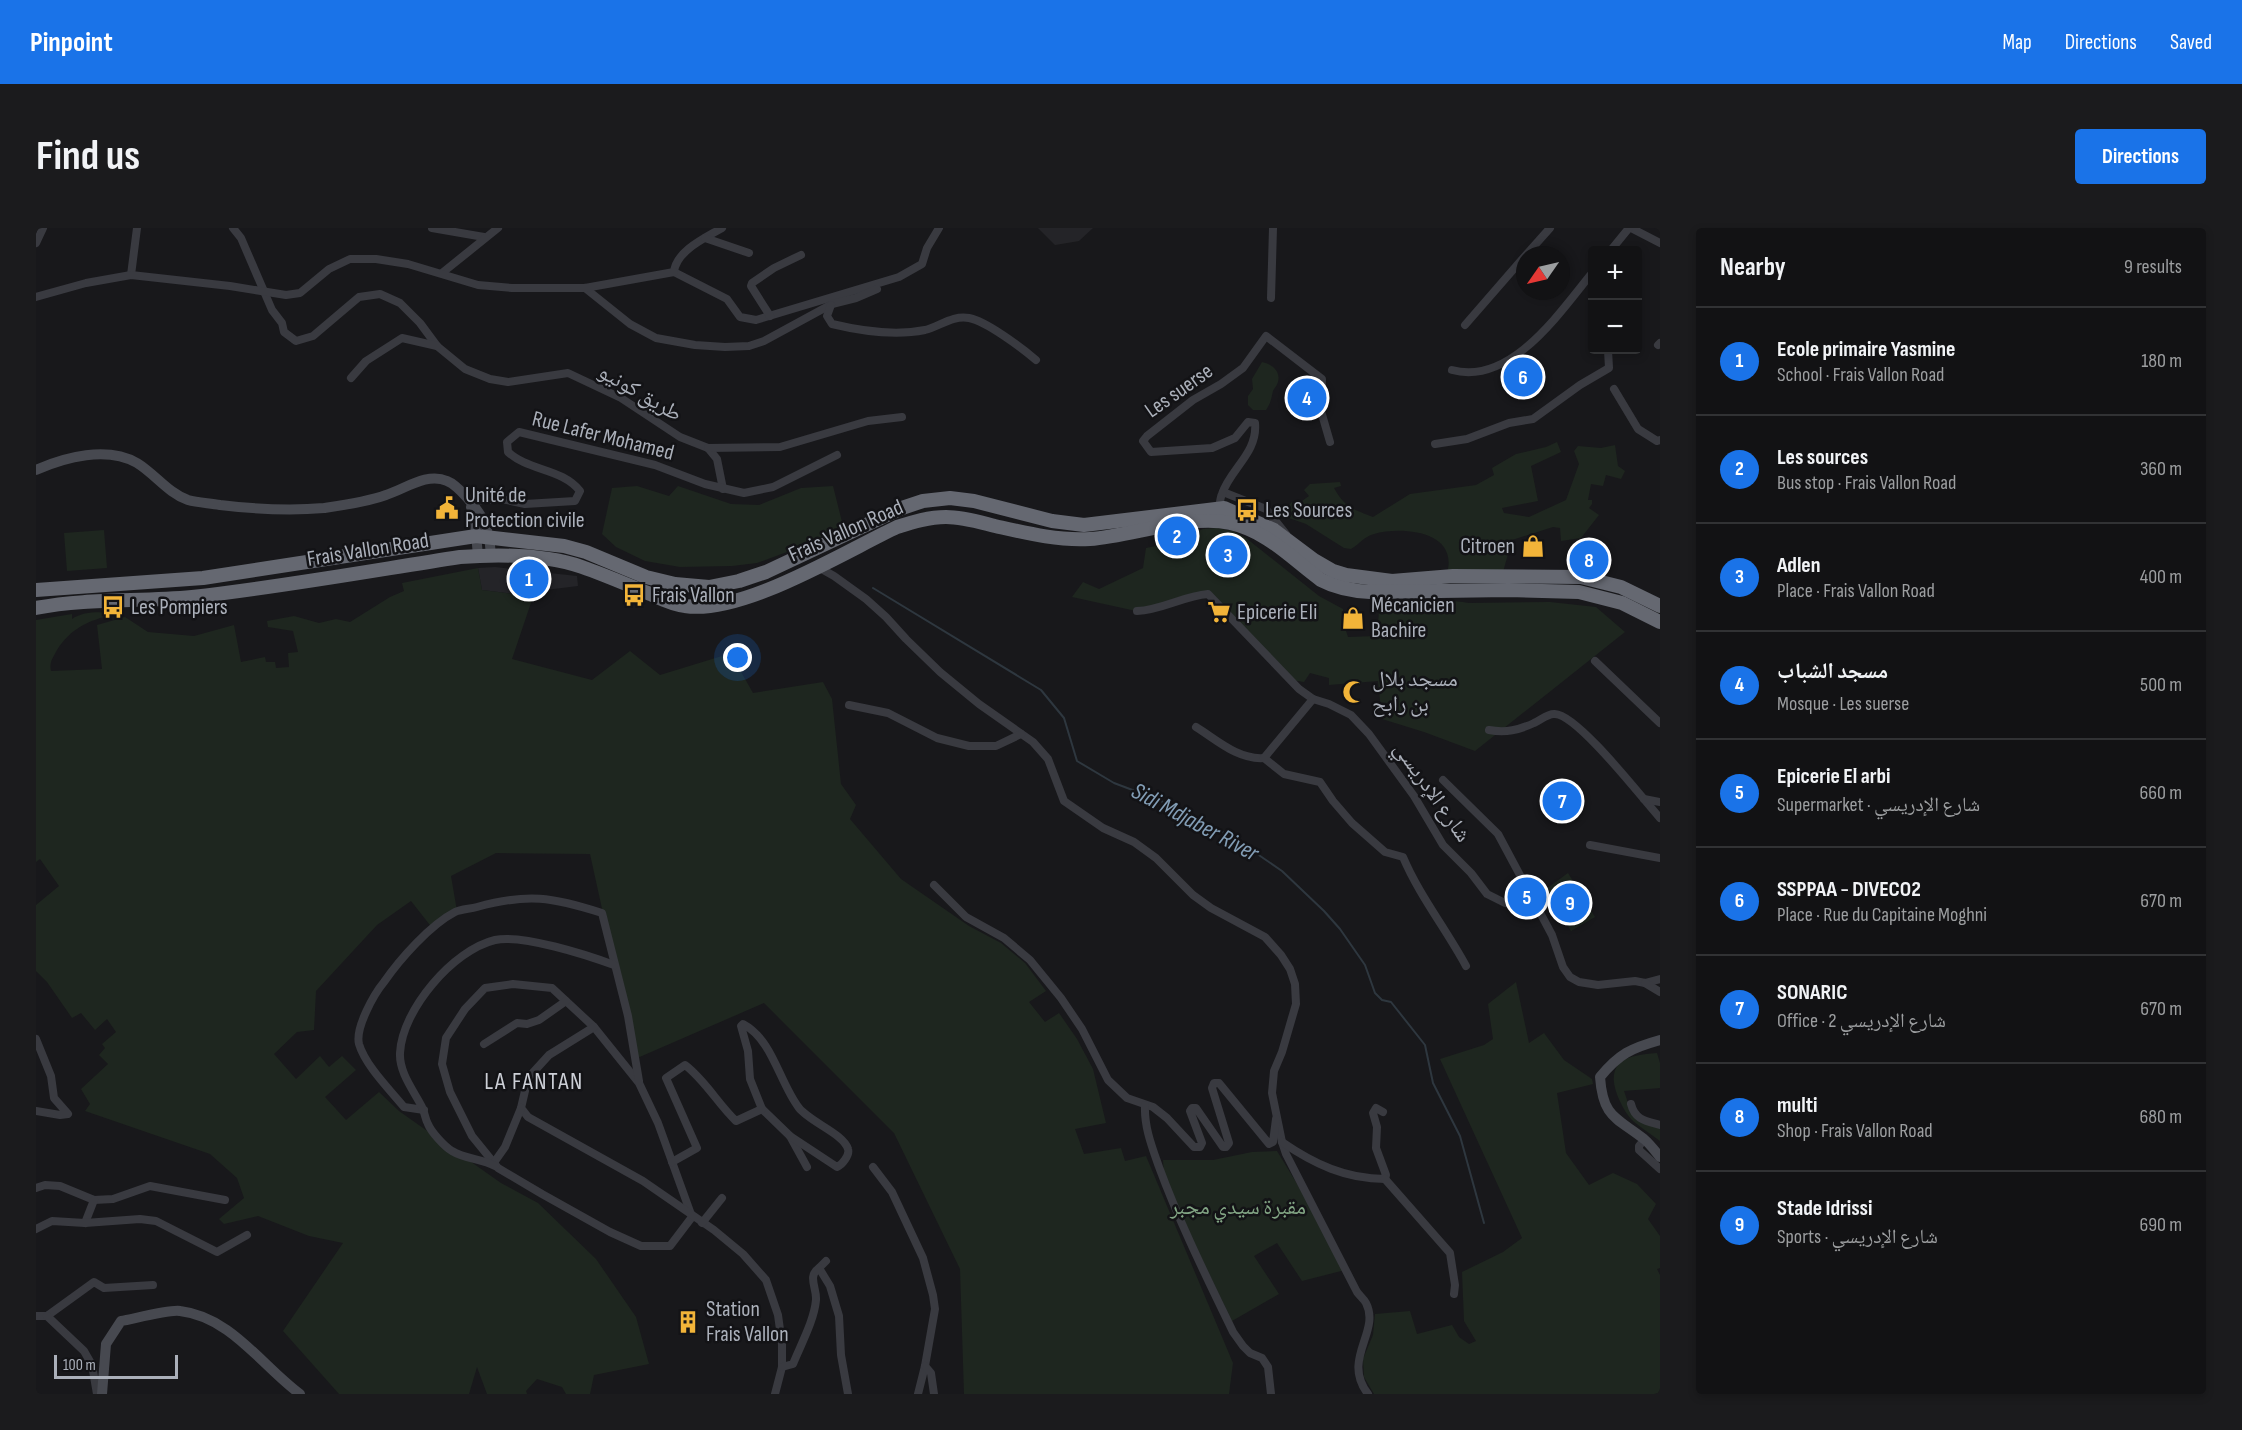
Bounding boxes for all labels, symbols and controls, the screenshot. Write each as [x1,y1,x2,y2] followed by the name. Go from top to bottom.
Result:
[30,26,113,59] text: Pinpoint
[2002,30,2032,55] text: Map
[2065,30,2137,55] text: Directions
[2170,30,2212,55] text: Saved
[2075,129,2206,184] button: Directions
[36,131,140,182] text: Find us
[1516,246,1570,300] north arrow
[1588,246,1642,354] map controls
[1588,246,1642,300] button: +
[1720,252,1786,283] text: Nearby
[2124,255,2182,279] text: 9 results
[1588,300,1642,354] button: −
[1777,336,1956,363] text: Ecole primaire Yasmine
[1736,349,1743,373] text: 1
[2141,349,2182,373] text: 180 m
[1504,354,1542,400] pin: 6
[593,358,687,428] street label: طريق كونيو
[1140,358,1218,424] street label: Les suerse
[1777,363,1944,387] text: School · Frais Vallon Road
[1288,376,1326,420] pin: 4
[529,405,677,467] street label: Rue Lafer Mohamed
[1777,444,1868,471] text: Les sources
[1735,457,1744,481] text: 2
[2140,457,2182,481] text: 360 m
[1777,471,1956,495] text: Bus stop · Frais Vallon Road
[465,482,585,534] place label: Unité de Protection civile
[784,494,908,568] street label: Frais Vallon Road
[434,495,460,521] public building icon: Unité de Protection civile
[1234,497,1260,523] bus stop icon: Les Sources
[1265,497,1352,524] place label: Les Sources
[1158,514,1196,558] pin: 2
[305,527,431,573] street label: Frais Vallon Road
[1208,532,1248,578] pin: 3
[1460,533,1515,560] place label: Citroen
[1520,533,1546,559] shop icon: Citroen
[1570,538,1608,582] pin: 8
[1777,552,1821,579] text: Adlen
[510,556,548,602] pin: 1
[1735,565,1744,589] text: 3
[2140,565,2182,589] text: 400 m
[1777,579,1935,603] text: Place · Frais Vallon Road
[621,582,647,608] bus stop icon: Frais Vallon
[652,582,735,609] place label: Frais Vallon
[1371,592,1455,644] place label: Mécanicien Bachire
[100,594,126,620] bus stop icon: Les Pompiers
[131,594,228,621] place label: Les Pompiers
[1206,599,1232,625] supermarket icon: Epicerie Eli
[1237,599,1317,626] place label: Epicerie Eli
[1340,605,1366,631] shop icon: Mécanicien Bachire
[723,643,752,672] your location
[1777,658,1888,685] text: مسجد الشباب
[1372,666,1458,718] place label: مسجد بلال بن رابح
[1735,673,1744,697] text: 4
[2140,673,2182,697] text: 500 m
[1341,679,1367,705] mosque icon: مسجد بلال بن رابح
[1777,692,1909,716] text: Mosque · Les suerse
[1385,736,1477,849] street label: شارع الإدريسي
[1777,763,1891,790] text: Epicerie El arbi
[1126,776,1265,868] water label: Sidi Mdjaber River
[1542,778,1582,824] pin: 7
[1735,781,1744,805] text: 5
[2140,781,2182,805] text: 660 m
[1777,793,1980,817] text: Supermarket · شارع الإدريسي
[1508,874,1546,920] pin: 5
[1777,876,1921,903] text: SSPPAA - DIVECO2
[1550,880,1589,926] pin: 9
[1735,889,1744,913] text: 6
[2140,889,2182,913] text: 670 m
[1777,903,1987,927] text: Place · Rue du Capitaine Moghni
[1777,979,1848,1006] text: SONARIC
[1735,997,1744,1021] text: 7
[2140,997,2182,1021] text: 670 m
[1777,1009,1946,1033] text: Office · شارع الإدريسي 2
[484,1067,584,1096] district label: LA FANTAN
[1777,1092,1817,1119] text: multi
[1735,1105,1744,1129] text: 8
[2140,1105,2182,1129] text: 680 m
[1777,1119,1933,1143] text: Shop · Frais Vallon Road
[1169,1194,1306,1223] park label: مقبرة سيدي مجبر
[1777,1195,1873,1222] text: Stade Idrissi
[1735,1213,1744,1237] text: 9
[2140,1213,2182,1237] text: 690 m
[1777,1225,1938,1249] text: Sports · شارع الإدريسي
[706,1296,789,1348] place label: Station Frais Vallon
[675,1309,701,1335] building icon: Station Frais Vallon
[54,1352,178,1380] scale bar
[63,1356,96,1375] text: 100 m

